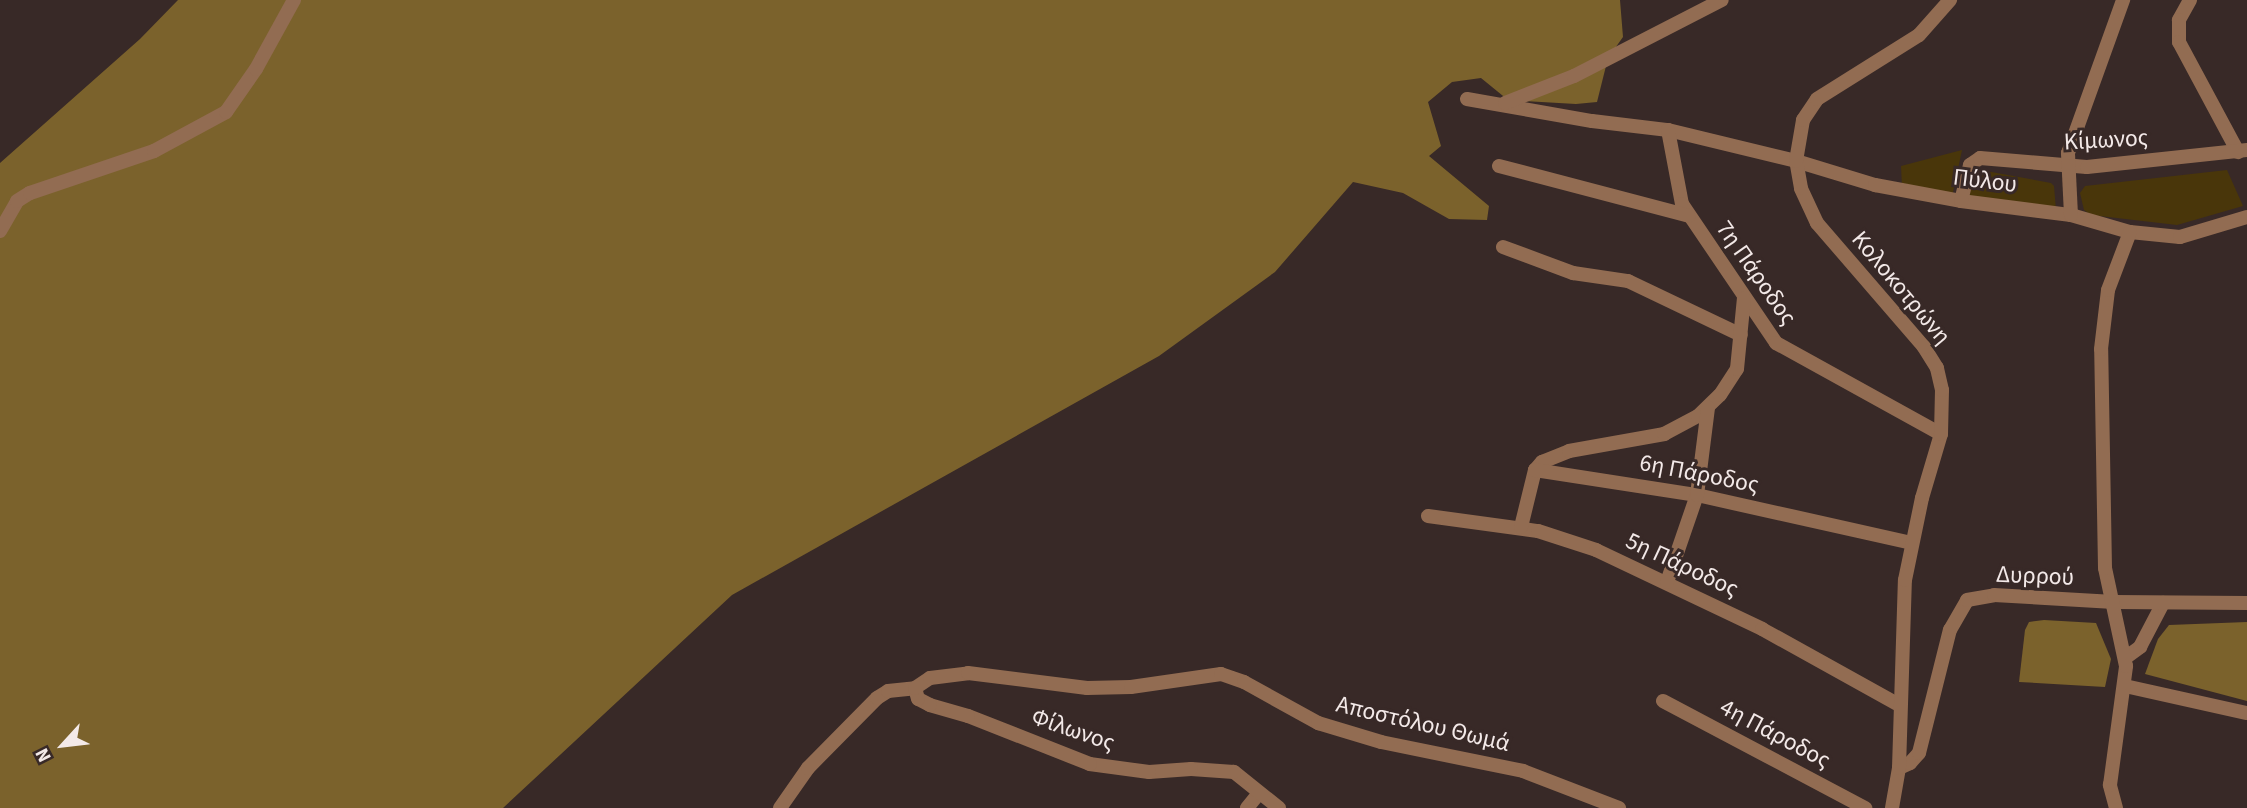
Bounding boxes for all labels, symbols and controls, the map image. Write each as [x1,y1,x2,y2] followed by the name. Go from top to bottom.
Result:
[2063,123,2149,157] street label: Κίμωνος
[1951,163,2019,199] street label: Πύλου
[1710,215,1802,331] street label: 7η Πάροδος
[1845,225,1957,351] street label: Κολοκοτρώνη
[1637,448,1761,500] street label: 6η Πάροδος
[1621,526,1743,604] street label: 5η Πάροδος
[1996,560,2074,592] street label: Δυρρού
[1333,690,1513,758] street label: Αποστόλου Θωμά
[1715,693,1835,775] street label: 4η Πάροδος
[1028,702,1118,758] street label: Φίλωνος
[28,710,98,780] north arrow
[29,743,59,767] text: N

